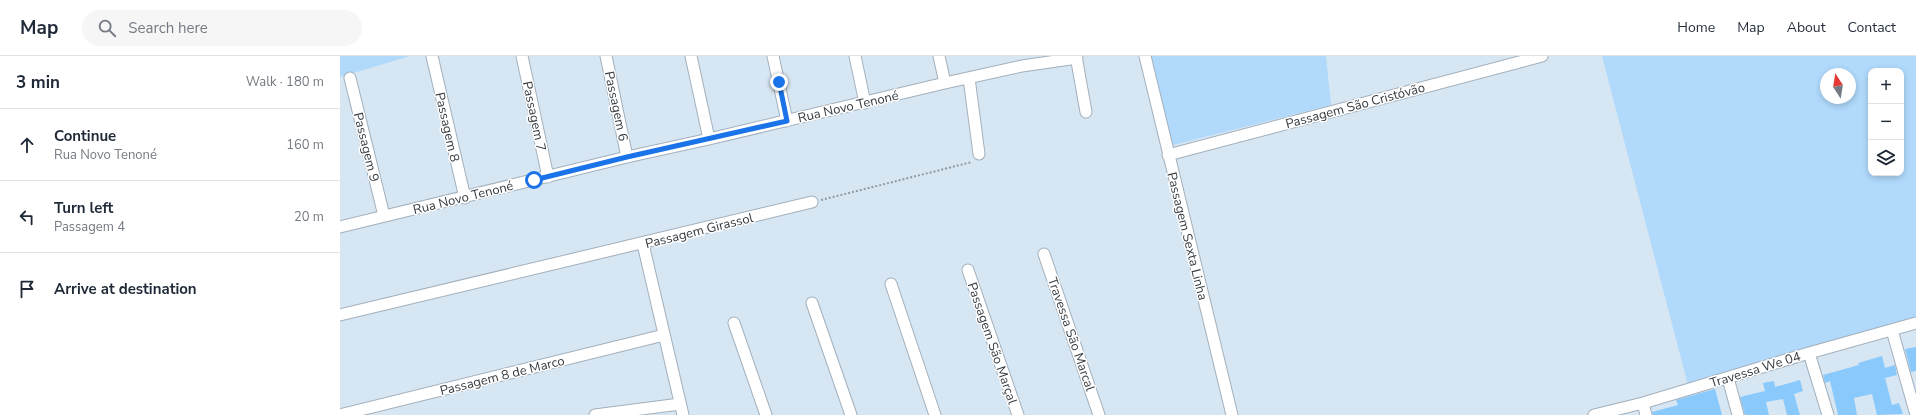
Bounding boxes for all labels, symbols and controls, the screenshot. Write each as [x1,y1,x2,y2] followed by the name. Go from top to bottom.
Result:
[82,10,362,46] search box
[20,15,58,41] text: Map
[96,17,118,39] icon: search
[128,18,208,38] text: Search here
[1677,18,1715,37] text: Home
[1737,18,1765,37] text: Map
[1787,18,1826,37] text: About
[1848,18,1896,37] text: Contact
[1820,68,1856,104] north arrow
[1868,68,1904,176] map controls
[1868,68,1904,104] button: +
[600,70,632,143] street label: Passagem 6
[16,71,60,94] text: 3 min
[246,73,324,91] text: Walk · 180 m
[770,73,788,91] route end
[1284,79,1427,133] street label: Passagem São Cristóvão
[518,80,550,153] street label: Passagem 7
[796,87,900,127] street label: Rua Novo Tenoné
[430,91,464,164] street label: Passagem 8
[1868,104,1904,140] button: −
[349,111,383,184] street label: Passagem 9
[54,126,116,146] text: Continue
[16,134,38,156] icon: ahead
[286,136,324,154] text: 160 m
[1868,140,1904,176] button: layers
[54,146,157,164] text: Rua Novo Tenoné
[1162,170,1212,302] street label: Passagem Sexta Linha
[525,171,543,189] route start
[411,177,515,219] street label: Rua Novo Tenoné
[54,198,113,218] text: Turn left
[16,206,38,228] icon: left
[294,208,324,226] text: 20 m
[643,209,755,253] street label: Passagem Girassol
[54,218,125,236] text: Passagem 4
[1043,275,1099,394] street label: Travessa São Marcal
[16,278,38,300] icon: arrive
[54,279,197,299] text: Arrive at destination
[963,280,1021,407] street label: Passagem São Marçal
[1708,348,1803,392] street label: Travessa We 04
[438,352,566,400] street label: Passagem 8 de Marco

